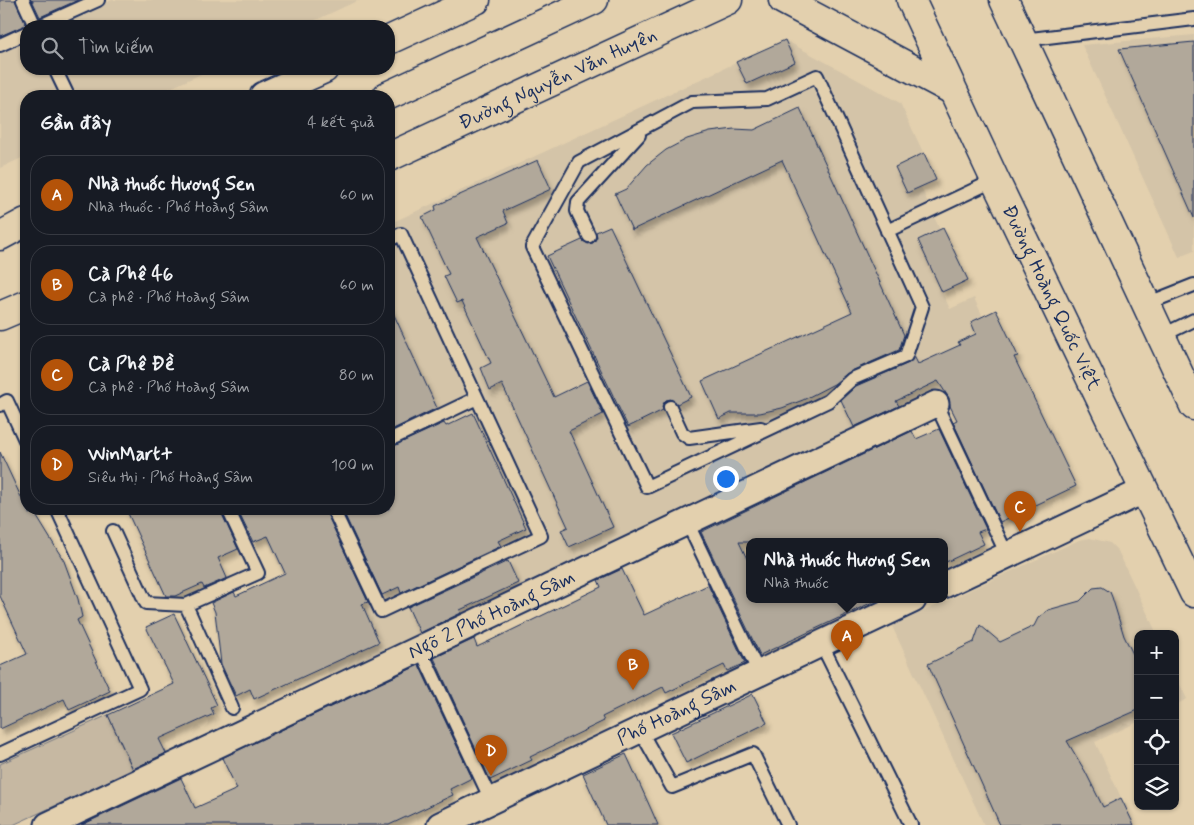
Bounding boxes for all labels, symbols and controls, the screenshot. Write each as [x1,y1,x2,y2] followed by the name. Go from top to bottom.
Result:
[20,20,395,75] search box
[454,21,661,136] street label: Đường Nguyễn Văn Huyên
[38,34,66,62] icon: search
[78,35,154,60] text: Tìm kiếm
[40,109,111,137] text: Gần đây
[307,112,375,133] text: 4 kết quả
[88,172,255,197] text: Nhà thuốc Hương Sen
[52,185,62,206] text: A
[340,185,374,206] text: 60 m
[88,197,269,218] text: Nhà thuốc · Phố Hoàng Sâm
[995,200,1108,395] street label: Đường Hoàng Quốc Việt
[88,262,173,287] text: Cà Phê 46
[52,275,62,296] text: B
[340,275,374,296] text: 60 m
[88,287,250,308] text: Cà phê · Phố Hoàng Sâm
[88,352,174,377] text: Cà Phê Đề
[51,365,63,386] text: C
[339,365,374,386] text: 80 m
[88,377,250,398] text: Cà phê · Phố Hoàng Sâm
[88,442,173,467] text: WinMart+
[51,455,63,476] text: D
[331,455,374,476] text: 100 m
[713,466,739,492] your location
[88,467,253,488] text: Siêu thị · Phố Hoàng Sâm
[1004,491,1036,532] pin: C
[746,538,948,603] popup
[764,548,930,573] text: Nhà thuốc Hương Sen
[404,563,580,666] street label: Ngõ 2 Phố Hoàng Sâm
[764,573,829,594] text: Nhà thuốc
[831,620,863,661] pin: A
[1134,630,1179,810] map controls
[1134,630,1179,675] button: +
[617,649,649,690] pin: B
[612,673,741,752] street label: Phố Hoàng Sâm
[1134,675,1179,720] button: −
[1134,720,1179,765] button: locate
[475,735,507,776] pin: D
[1134,765,1179,810] button: layers

